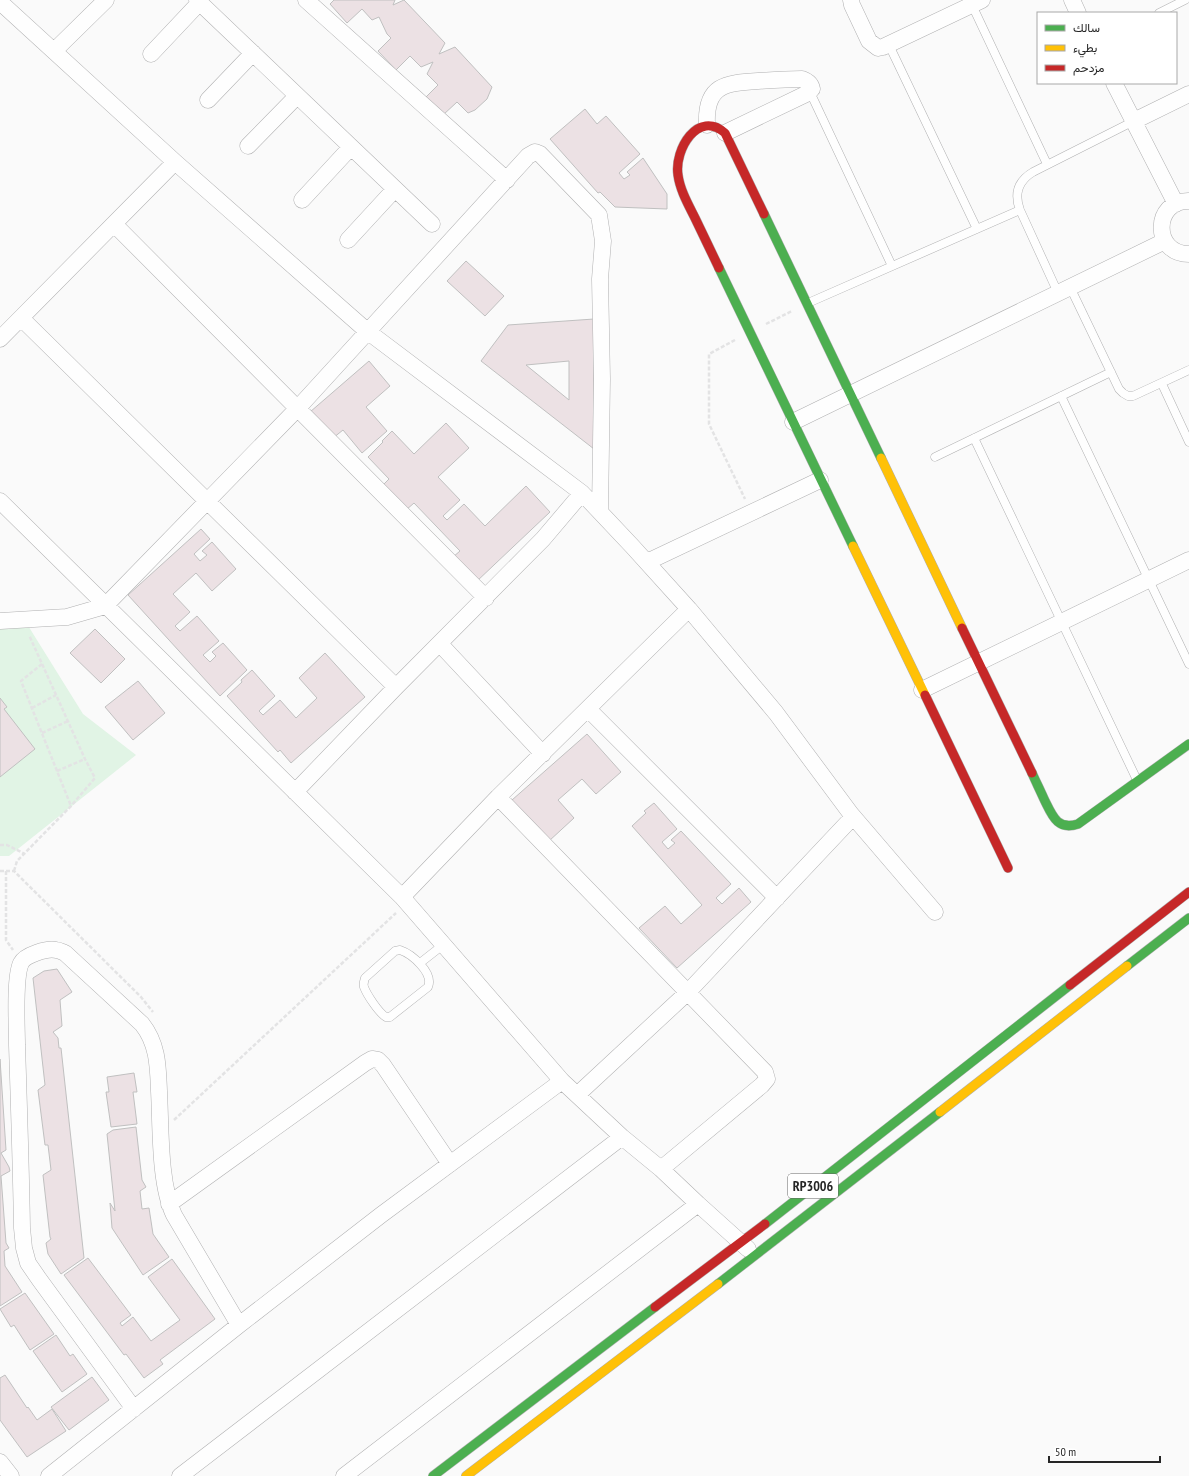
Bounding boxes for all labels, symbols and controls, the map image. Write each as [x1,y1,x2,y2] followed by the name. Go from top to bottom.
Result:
[1037,12,1177,84] legend
[1073,20,1100,35] text: سالك
[1073,40,1097,58] text: بطيء
[1073,60,1104,76] text: مزدحم
[788,1174,838,1198] road number: RP3006
[1049,1438,1160,1464] scale bar
[1055,1444,1076,1459] text: 50 m

